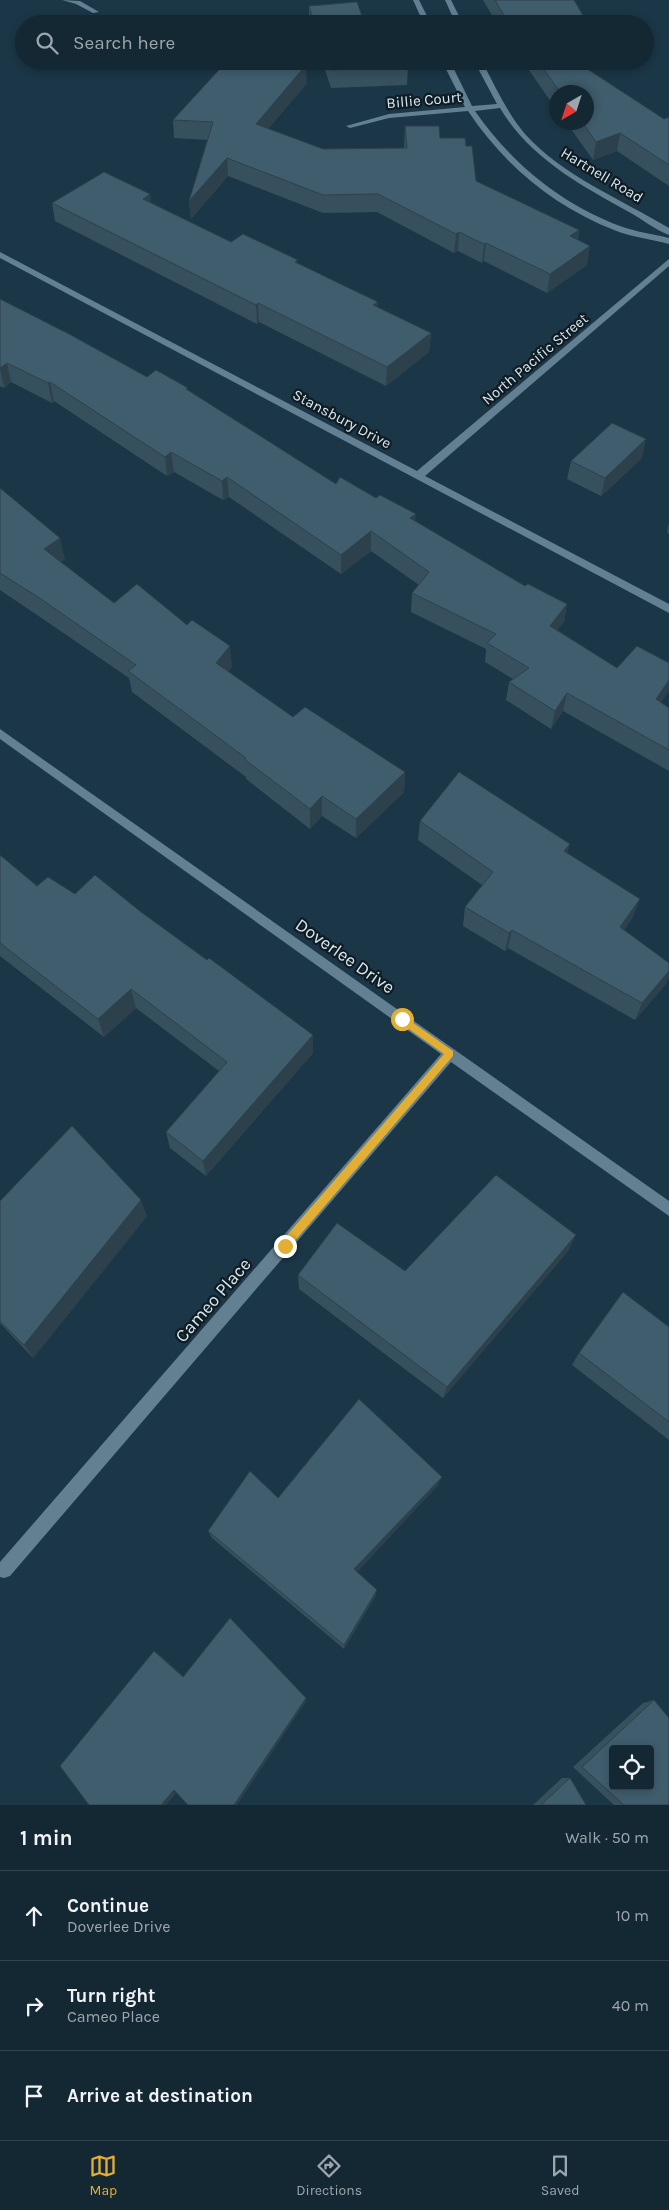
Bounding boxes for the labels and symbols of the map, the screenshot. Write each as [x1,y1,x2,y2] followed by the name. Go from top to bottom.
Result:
[549,85,594,130] north arrow
[386,88,463,112] street label: Billie Court
[558,143,646,207] street label: Hartnell Road
[478,309,592,409] street label: North Pacific Street
[290,385,394,453] street label: Stansbury Drive
[291,914,399,998] street label: Doverlee Drive
[391,1008,414,1031] route start
[274,1235,297,1258] route end
[170,1253,256,1347] street label: Cameo Place

